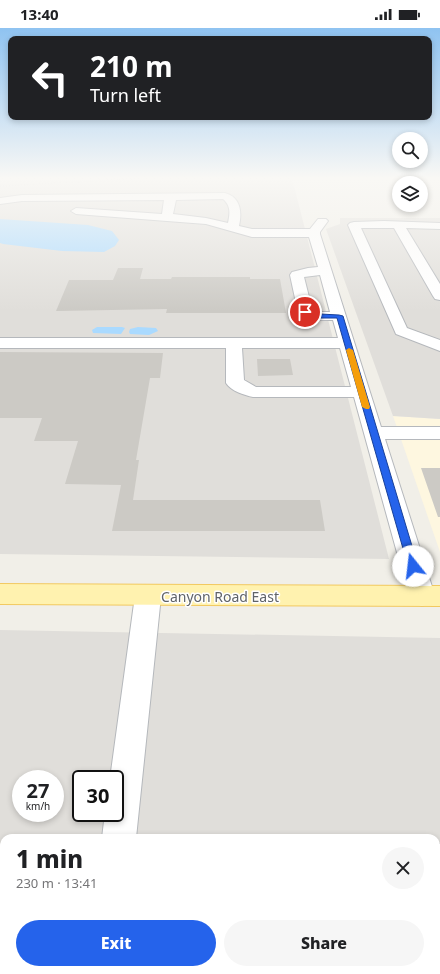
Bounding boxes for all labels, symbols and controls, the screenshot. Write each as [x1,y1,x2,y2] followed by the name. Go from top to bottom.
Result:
[20,4,59,24] text: 13:40
[90,47,173,85] text: 210 m
[24,52,76,104] icon: left
[90,83,161,107] text: Turn left
[392,132,428,212] map controls
[392,132,428,168] button: search
[392,176,428,212] button: layers
[288,295,322,329] pin
[294,301,316,323] icon: arrive
[392,545,434,587] position arrow
[161,587,279,606] street label: Canyon Road East
[72,770,124,822] speed limit sign: 30
[27,777,49,804] text: 27
[26,799,50,813] text: km/h
[16,842,83,875] text: 1 min
[382,847,424,889] button: close
[16,874,97,892] text: 230 m · 13:41
[16,920,216,966] button: Exit
[224,920,424,966] button: Share

